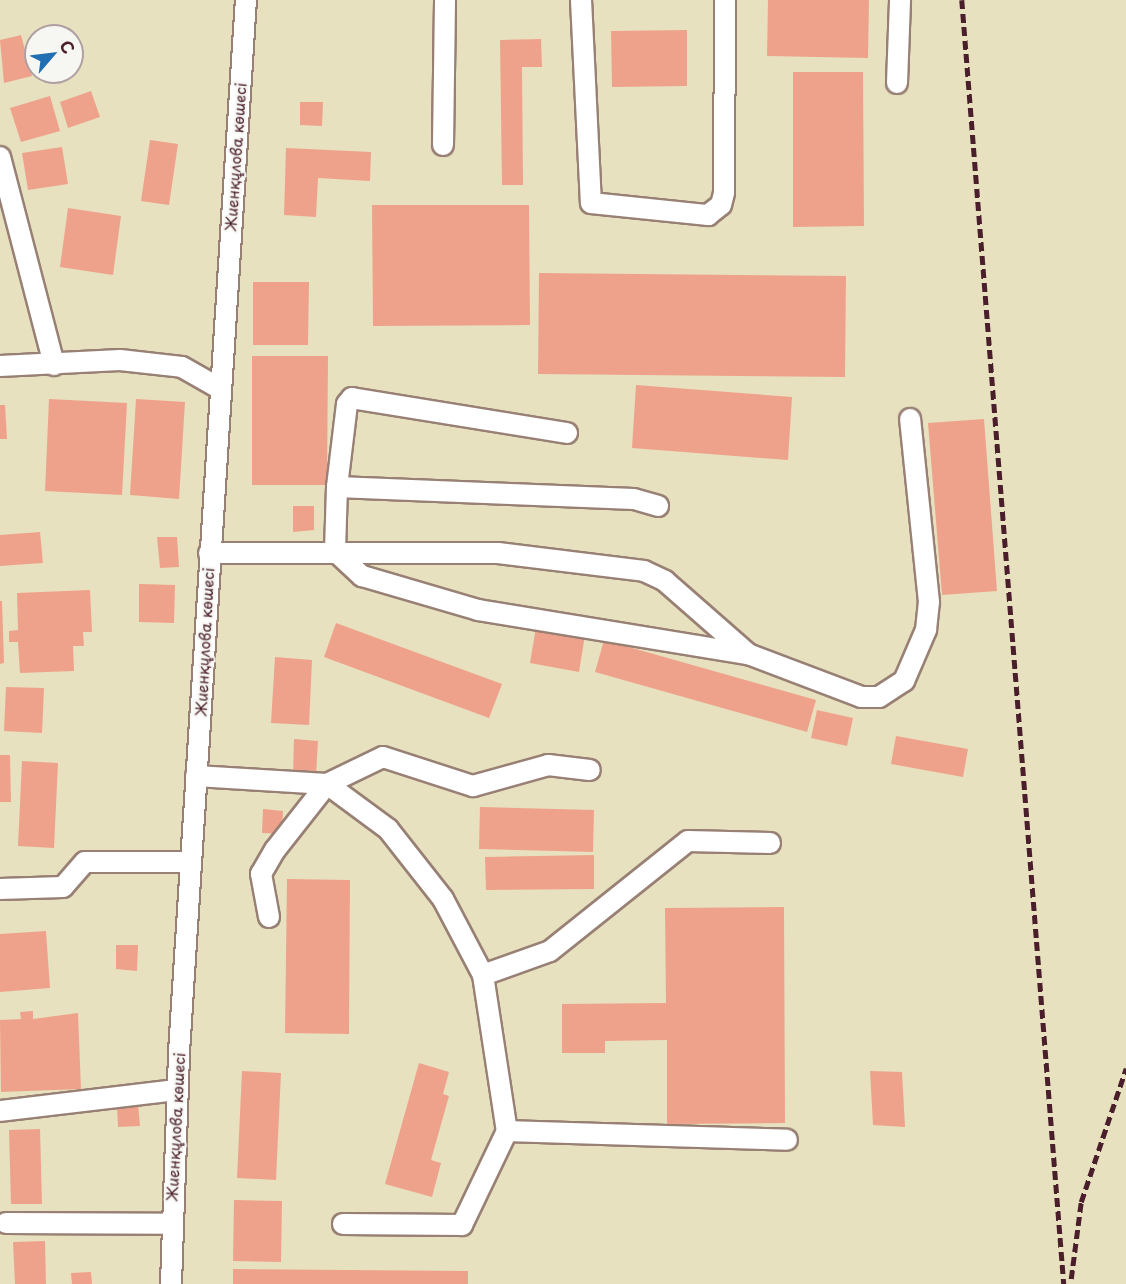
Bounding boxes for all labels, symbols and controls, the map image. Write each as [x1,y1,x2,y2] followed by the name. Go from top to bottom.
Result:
[24,24,84,84] north arrow
[55,36,82,57] text: С
[221,82,249,232] street label: Жиенқұлова көшесі
[191,567,217,717] street label: Жиенқұлова көшесі
[162,1052,188,1202] street label: Жиенқұлова көшесі

